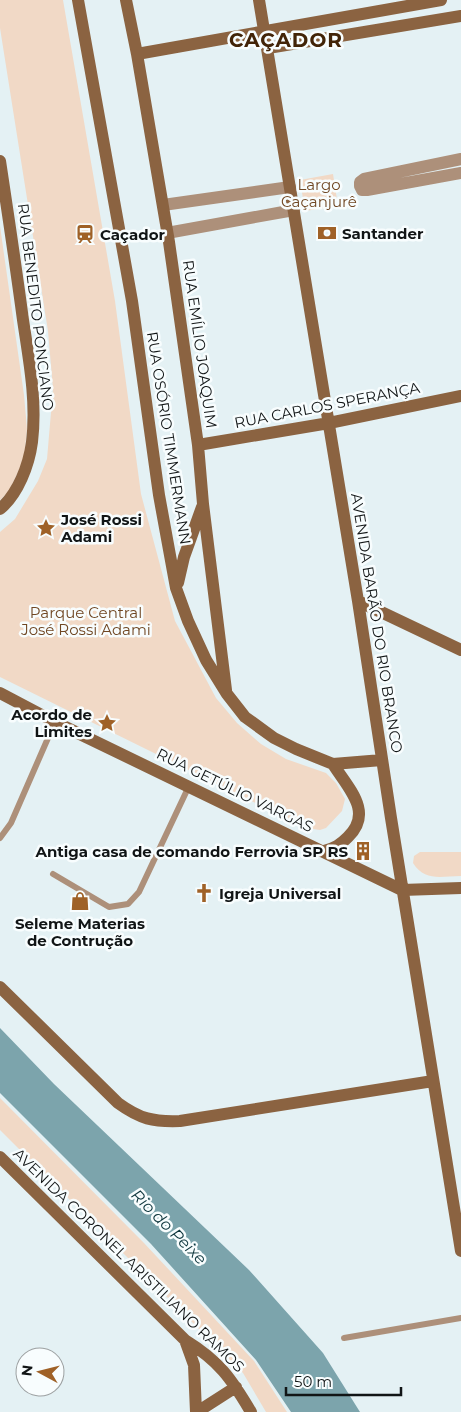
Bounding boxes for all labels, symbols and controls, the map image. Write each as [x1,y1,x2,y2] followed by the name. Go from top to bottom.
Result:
[229,28,343,52] district label: CAÇADOR
[281,175,357,211] park label: Largo Caçanjurê
[14,202,58,412] street label: RUA BENEDITO PONCIANO
[316,222,338,244] bank icon: Santander
[74,223,96,245] station icon: Caçador
[342,224,424,243] place label: Santander
[100,225,166,244] place label: Caçador
[179,259,221,429] street label: RUA EMÍLIO JOAQUIM
[143,330,195,546] street label: RUA OSÓRIO TIMMERMANN
[233,378,421,432] street label: RUA CARLOS SPERANÇA
[347,492,407,754] street label: AVENIDA BARÃO DO RIO BRANCO
[60,510,142,546] place label: José Rossi Adami
[35,517,57,539] place icon: José Rossi Adami
[20,603,151,639] park label: Parque Central José Rossi Adami
[10,705,92,741] place label: Acordo de Limites
[96,712,118,734] place icon: Acordo de Limites
[153,744,317,836] street label: RUA GETÚLIO VARGAS
[352,840,374,862] building icon: Antiga casa de comando Ferrovia SP RS
[34,842,348,861] place label: Antiga casa de comando Ferrovia SP RS
[193,882,215,904] church icon: Igreja Universal
[219,884,341,903] place label: Igreja Universal
[69,890,91,912] shop icon: Seleme Materias de Contrução
[15,914,145,950] place label: Seleme Materias de Contrução
[10,1144,248,1376] street label: AVENIDA CORONEL ARISTILIANO RAMOS
[128,1186,210,1268] water label: Rio do Peixe
[15,1347,65,1397] north arrow
[286,1364,401,1396] scale bar
[294,1372,332,1391] text: 50 m

